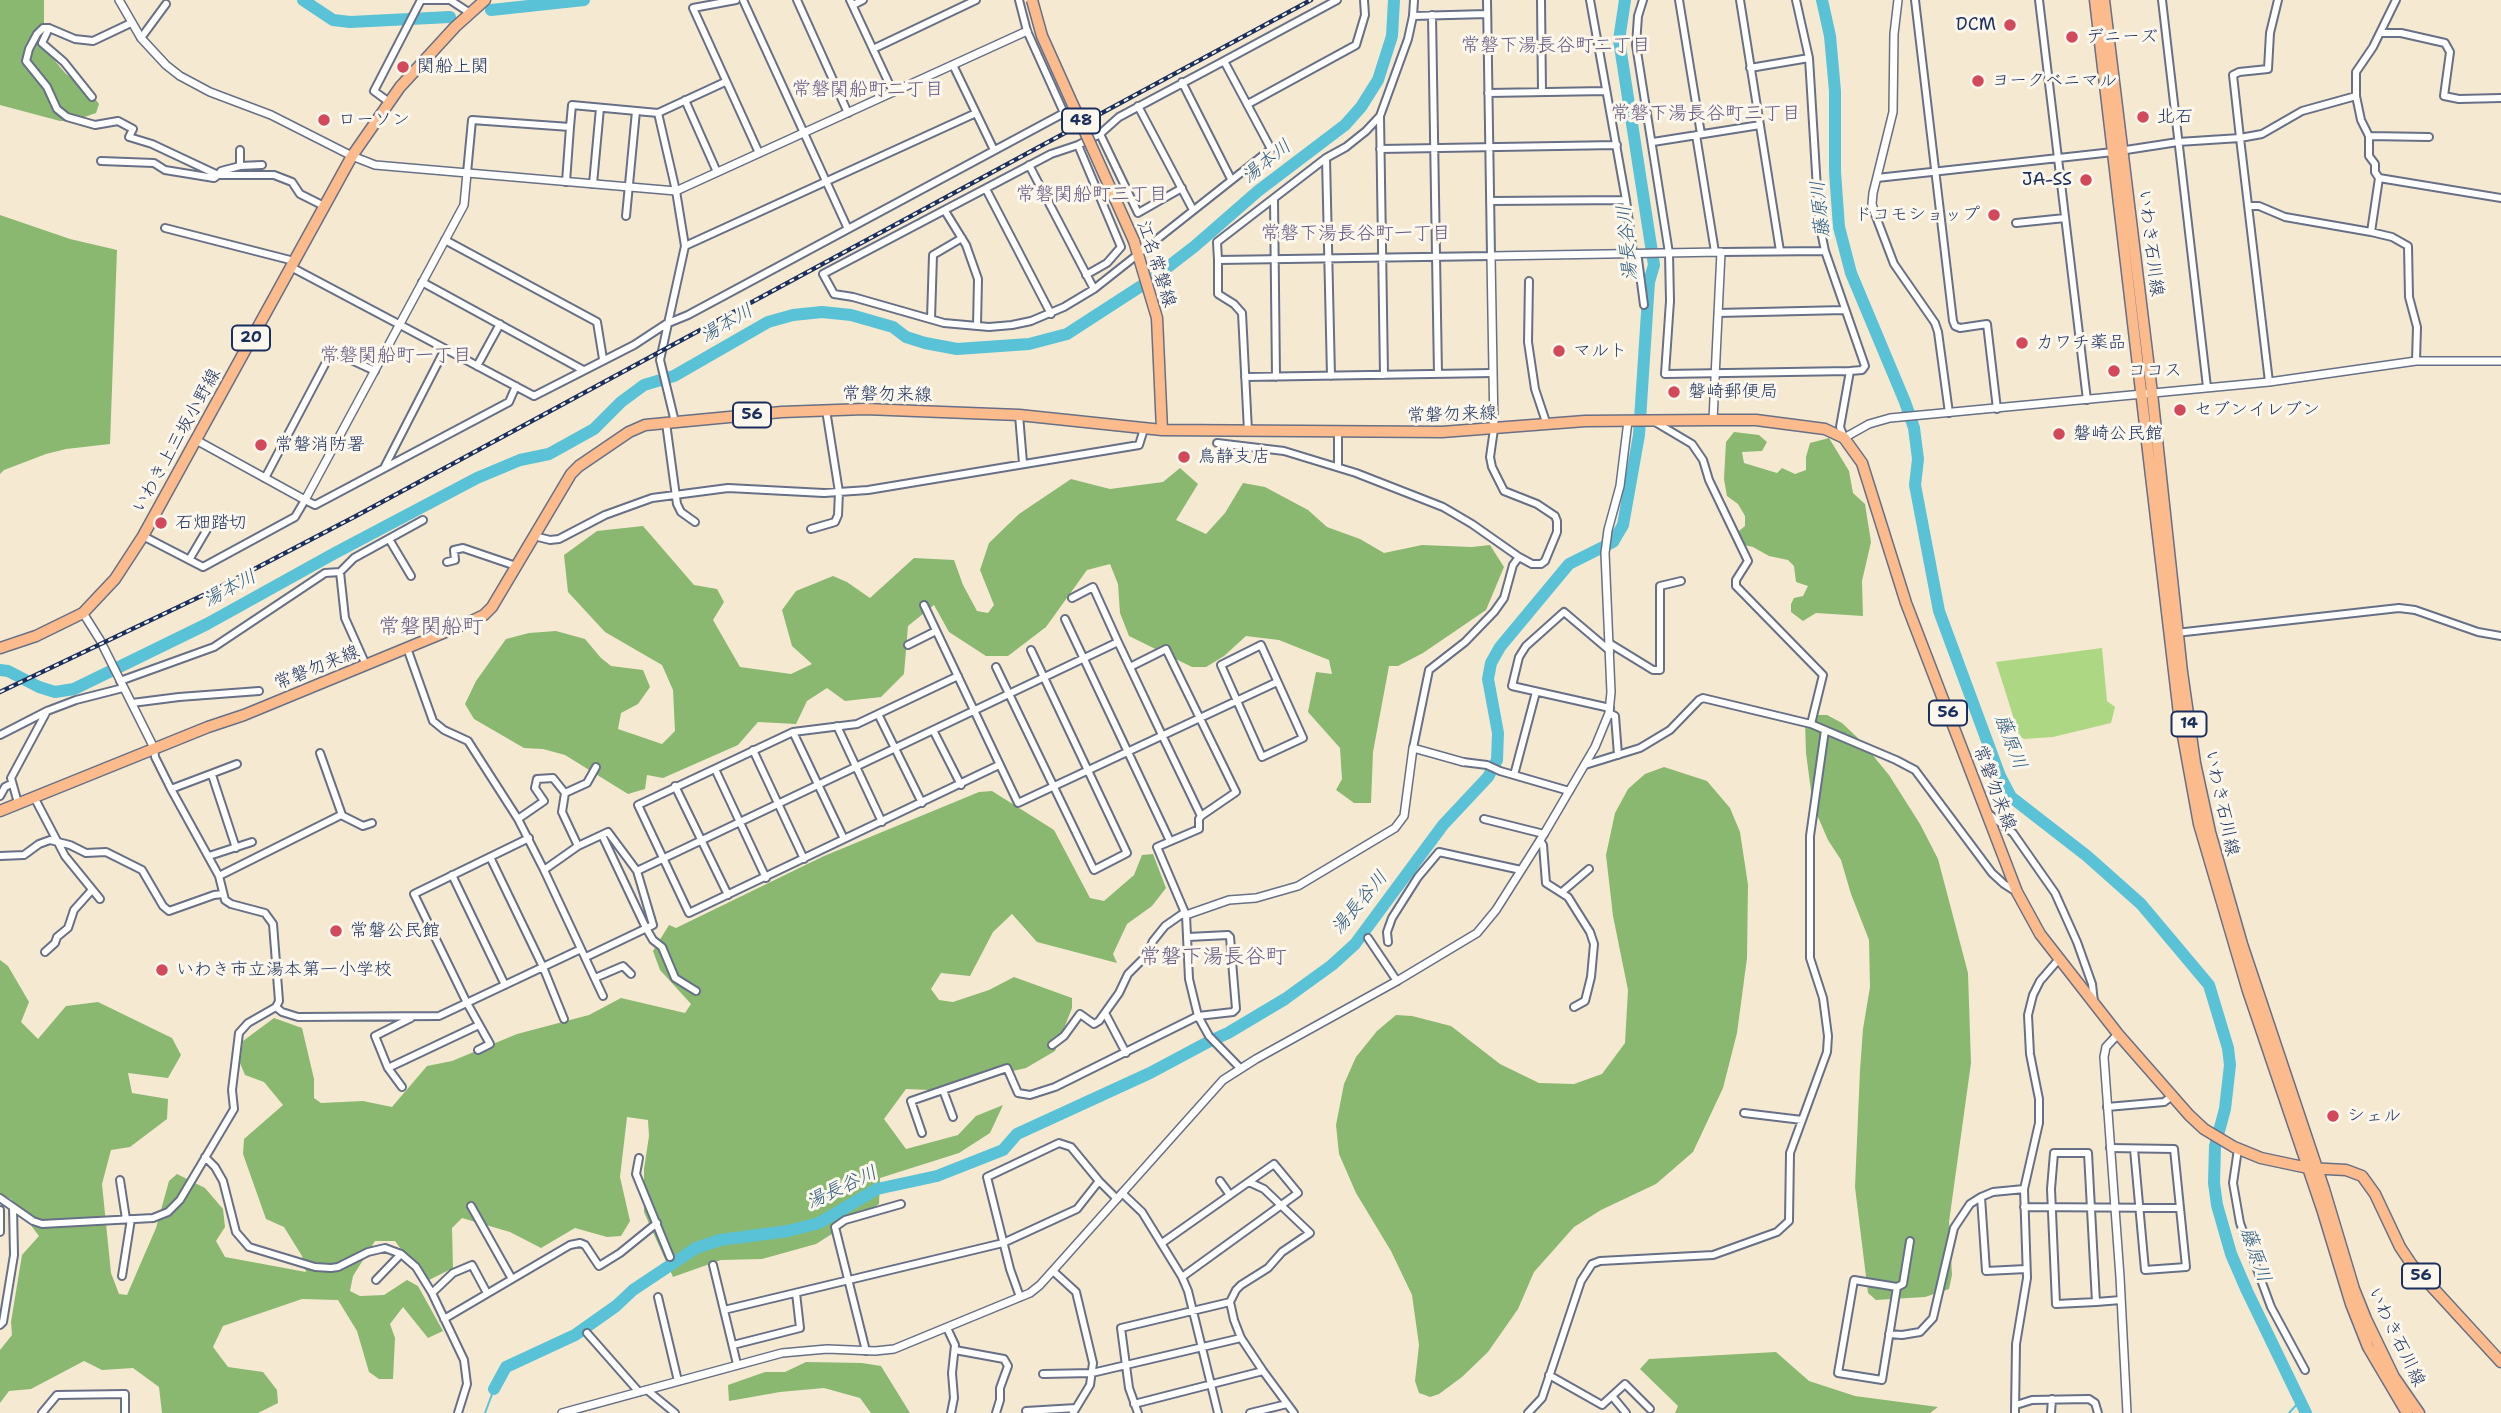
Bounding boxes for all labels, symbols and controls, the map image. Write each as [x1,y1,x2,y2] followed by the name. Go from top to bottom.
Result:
[1956,14,1996,36] place label: DCM
[2002,17,2018,33] marker: DCM
[2086,26,2158,48] place label: デニーズ
[2064,29,2080,45] marker: デニーズ
[1461,35,1651,57] district label: 常磐下湯長谷町二丁目
[417,56,489,78] place label: 関船上関
[395,59,411,75] marker: 関船上関
[1992,70,2117,92] place label: ヨークベニマル
[1970,73,1986,89] marker: ヨークベニマル
[792,79,944,101] district label: 常磐関船町二丁目
[1611,103,1801,125] district label: 常磐下湯長谷町三丁目
[2157,106,2193,128] place label: 北石
[1062,108,1100,134] road number: 48
[338,109,410,131] place label: ローソン
[2135,109,2151,125] marker: 北石
[316,112,332,128] marker: ローソン
[1238,135,1296,189] water label: 湯本川
[2022,169,2072,191] place label: JA-SS
[2078,172,2094,188] marker: JA-SS
[1807,180,1835,238] water label: 藤原川
[1016,184,1168,206] district label: 常磐関船町三丁目
[2133,188,2167,298] street label: いわき石川線
[1613,204,1643,282] water label: 湯長谷川
[1854,204,1980,226] place label: ドコモショップ
[1986,207,2002,223] marker: ドコモショップ
[1132,218,1180,310] street label: 江名常磐線
[1261,223,1451,245] district label: 常磐下湯長谷町一丁目
[697,300,757,348] water label: 湯本川
[232,326,270,350] road number: 20
[2036,332,2126,354] place label: カワチ薬品
[2014,335,2030,351] marker: カワチ薬品
[1573,340,1627,362] place label: マルト
[1551,343,1567,359] marker: マルト
[320,345,472,367] district label: 常磐関船町一丁目
[2128,360,2182,382] place label: ココス
[2106,363,2122,379] marker: ココス
[128,365,226,517] street label: いわき上三坂小野線
[1688,381,1778,403] place label: 磐崎郵便局
[842,383,932,407] street label: 常磐勿来線
[1666,384,1682,400] marker: 磐崎郵便局
[2194,399,2320,421] place label: セブンイレブン
[733,402,771,428] road number: 56
[2172,402,2188,418] marker: セブンイレブン
[1407,403,1497,427] street label: 常磐勿来線
[2073,423,2163,445] place label: 磐崎公民館
[2051,426,2067,442] marker: 磐崎公民館
[275,434,365,456] place label: 常磐消防署
[253,437,269,453] marker: 常磐消防署
[1198,446,1270,468] place label: 鳥静支店
[1176,449,1192,465] marker: 鳥静支店
[175,512,247,534] place label: 石畑踏切
[153,515,169,531] marker: 石畑踏切
[199,566,261,612] water label: 湯本川
[379,615,483,641] district label: 常磐関船町
[271,641,363,695] street label: 常磐勿来線
[1929,700,1967,726] road number: 56
[1989,711,2031,773] water label: 藤原川
[2172,712,2206,736] road number: 14
[1968,742,2020,834] street label: 常磐勿来線
[2199,748,2243,858] street label: いわき石川線
[1327,867,1393,939] water label: 湯長谷川
[350,920,440,942] place label: 常磐公民館
[328,923,344,939] marker: 常磐公民館
[1140,945,1286,971] district label: 常磐下湯長谷町
[176,959,392,981] place label: いわき市立湯本第一小学校
[154,962,170,978] marker: いわき市立湯本第一小学校
[2347,1105,2401,1127] place label: シェル
[2325,1108,2341,1124] marker: シェル
[803,1162,881,1214] water label: 湯長谷川
[2235,1224,2275,1286] water label: 藤原川
[2402,1264,2440,1288] road number: 56
[2363,1284,2429,1390] street label: いわき石川線

